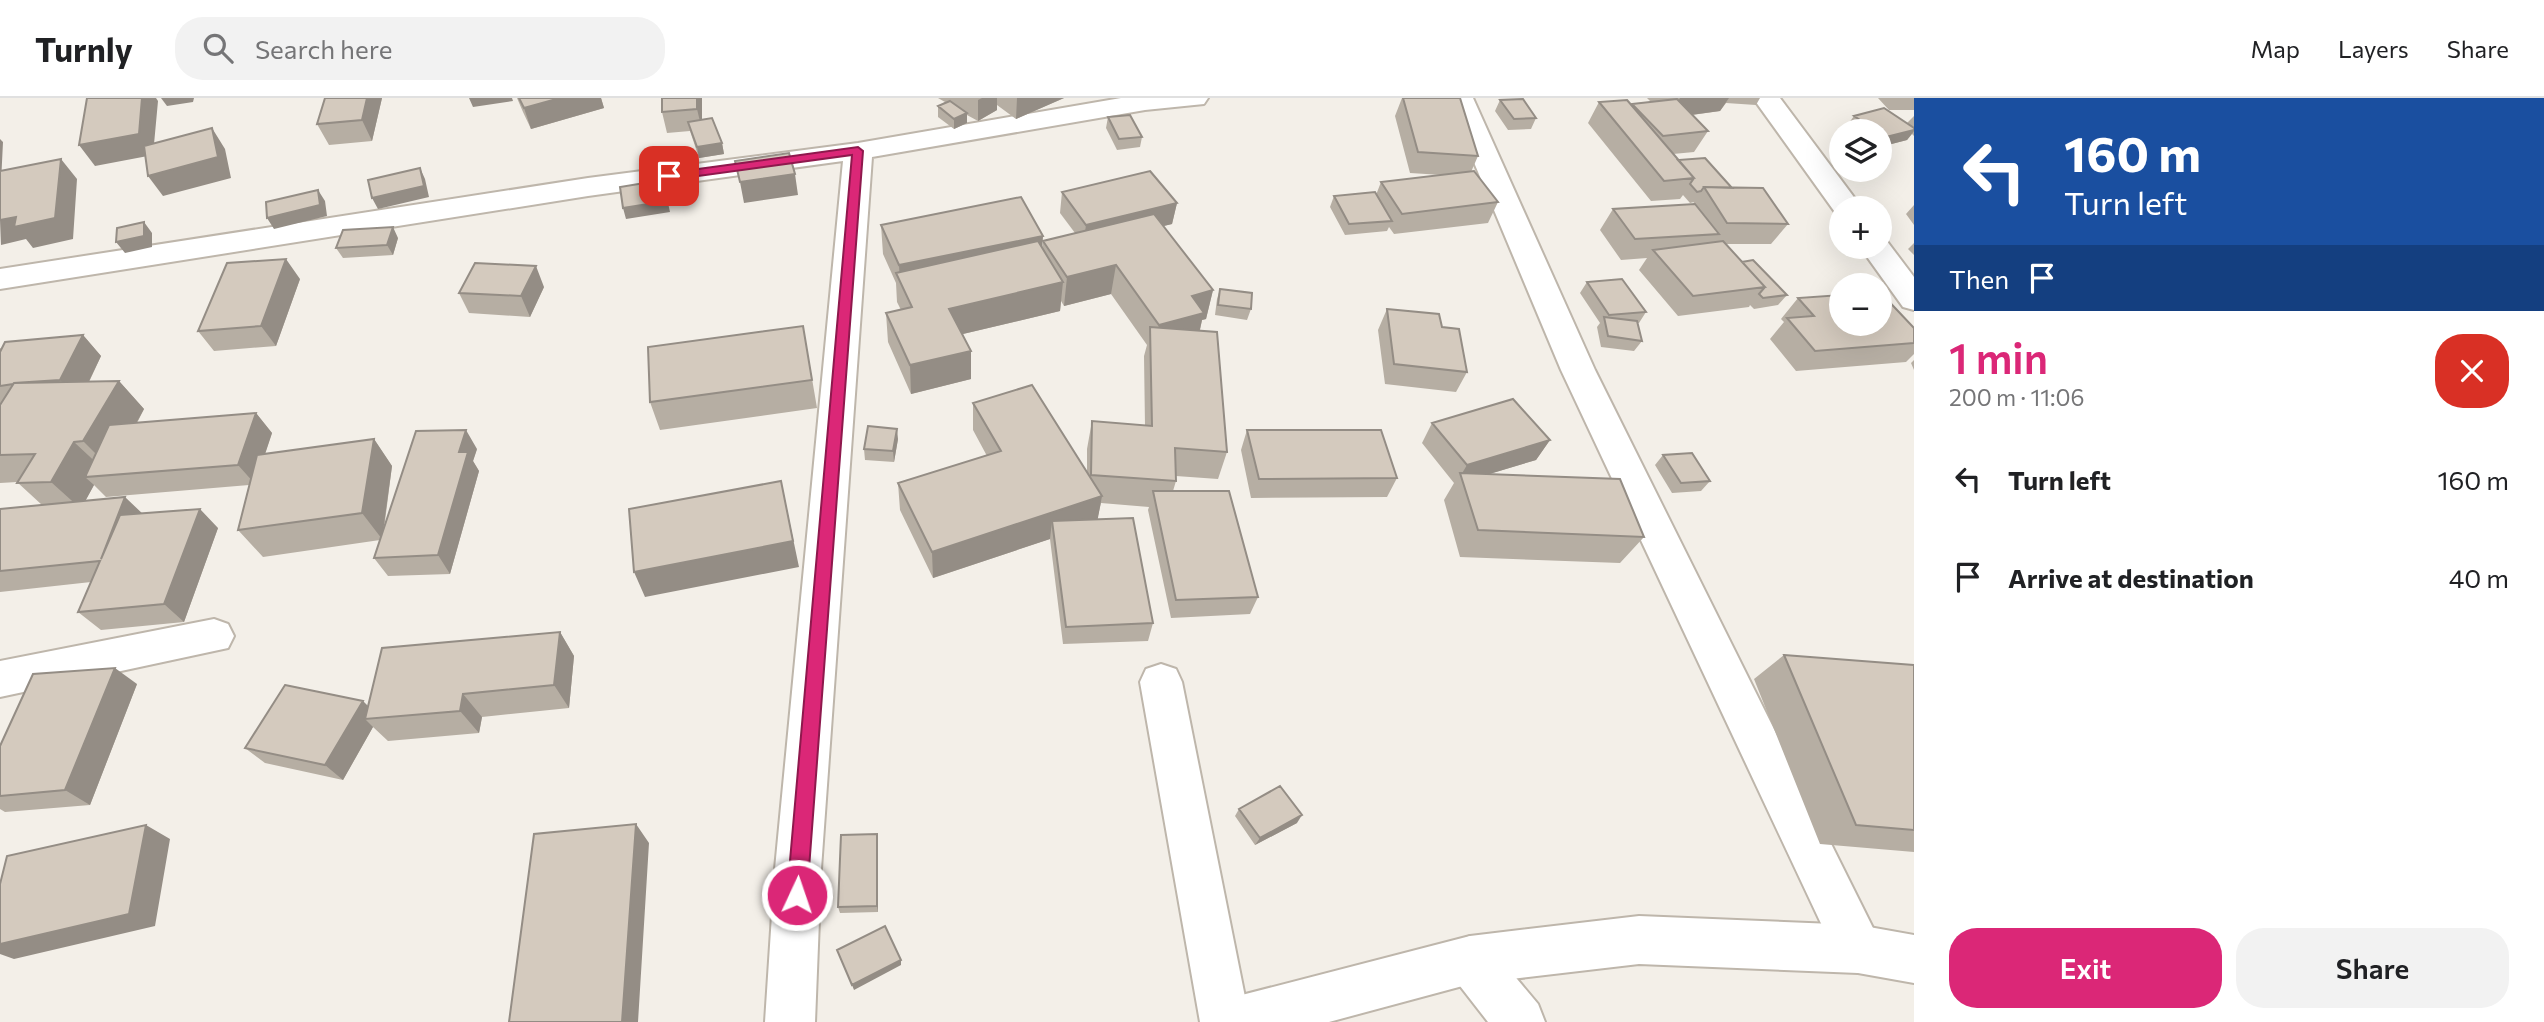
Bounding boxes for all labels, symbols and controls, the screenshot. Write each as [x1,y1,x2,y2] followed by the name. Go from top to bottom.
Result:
[175,17,665,80] search box
[35,28,133,69] text: Turnly
[199,29,237,67] icon: search
[255,33,392,64] text: Search here
[2251,34,2300,63] text: Map
[2338,34,2409,63] text: Layers
[2447,34,2509,63] text: Share
[1829,119,1892,336] map controls
[1829,119,1892,182] button: layers
[2064,122,2201,182] text: 160 m
[1949,126,2040,217] icon: left
[639,146,699,206] pin
[650,157,688,195] icon: arrive
[2064,182,2188,222] text: Turn left
[1829,196,1892,259] button: +
[2023,259,2061,297] icon: arrive
[1949,263,2009,294] text: Then
[1829,273,1892,336] button: −
[1949,331,2048,383] text: 1 min
[2435,334,2509,408] button: close
[1949,383,2084,411] text: 200 m · 11:06
[1949,460,1987,498] icon: left
[2008,464,2111,495] text: Turn left
[2437,464,2509,495] text: 160 m
[1949,558,1987,596] icon: arrive
[2008,562,2254,593] text: Arrive at destination
[2449,562,2509,593] text: 40 m
[760,858,834,932] position arrow
[1949,928,2222,1008] button: Exit
[2236,928,2509,1008] button: Share

